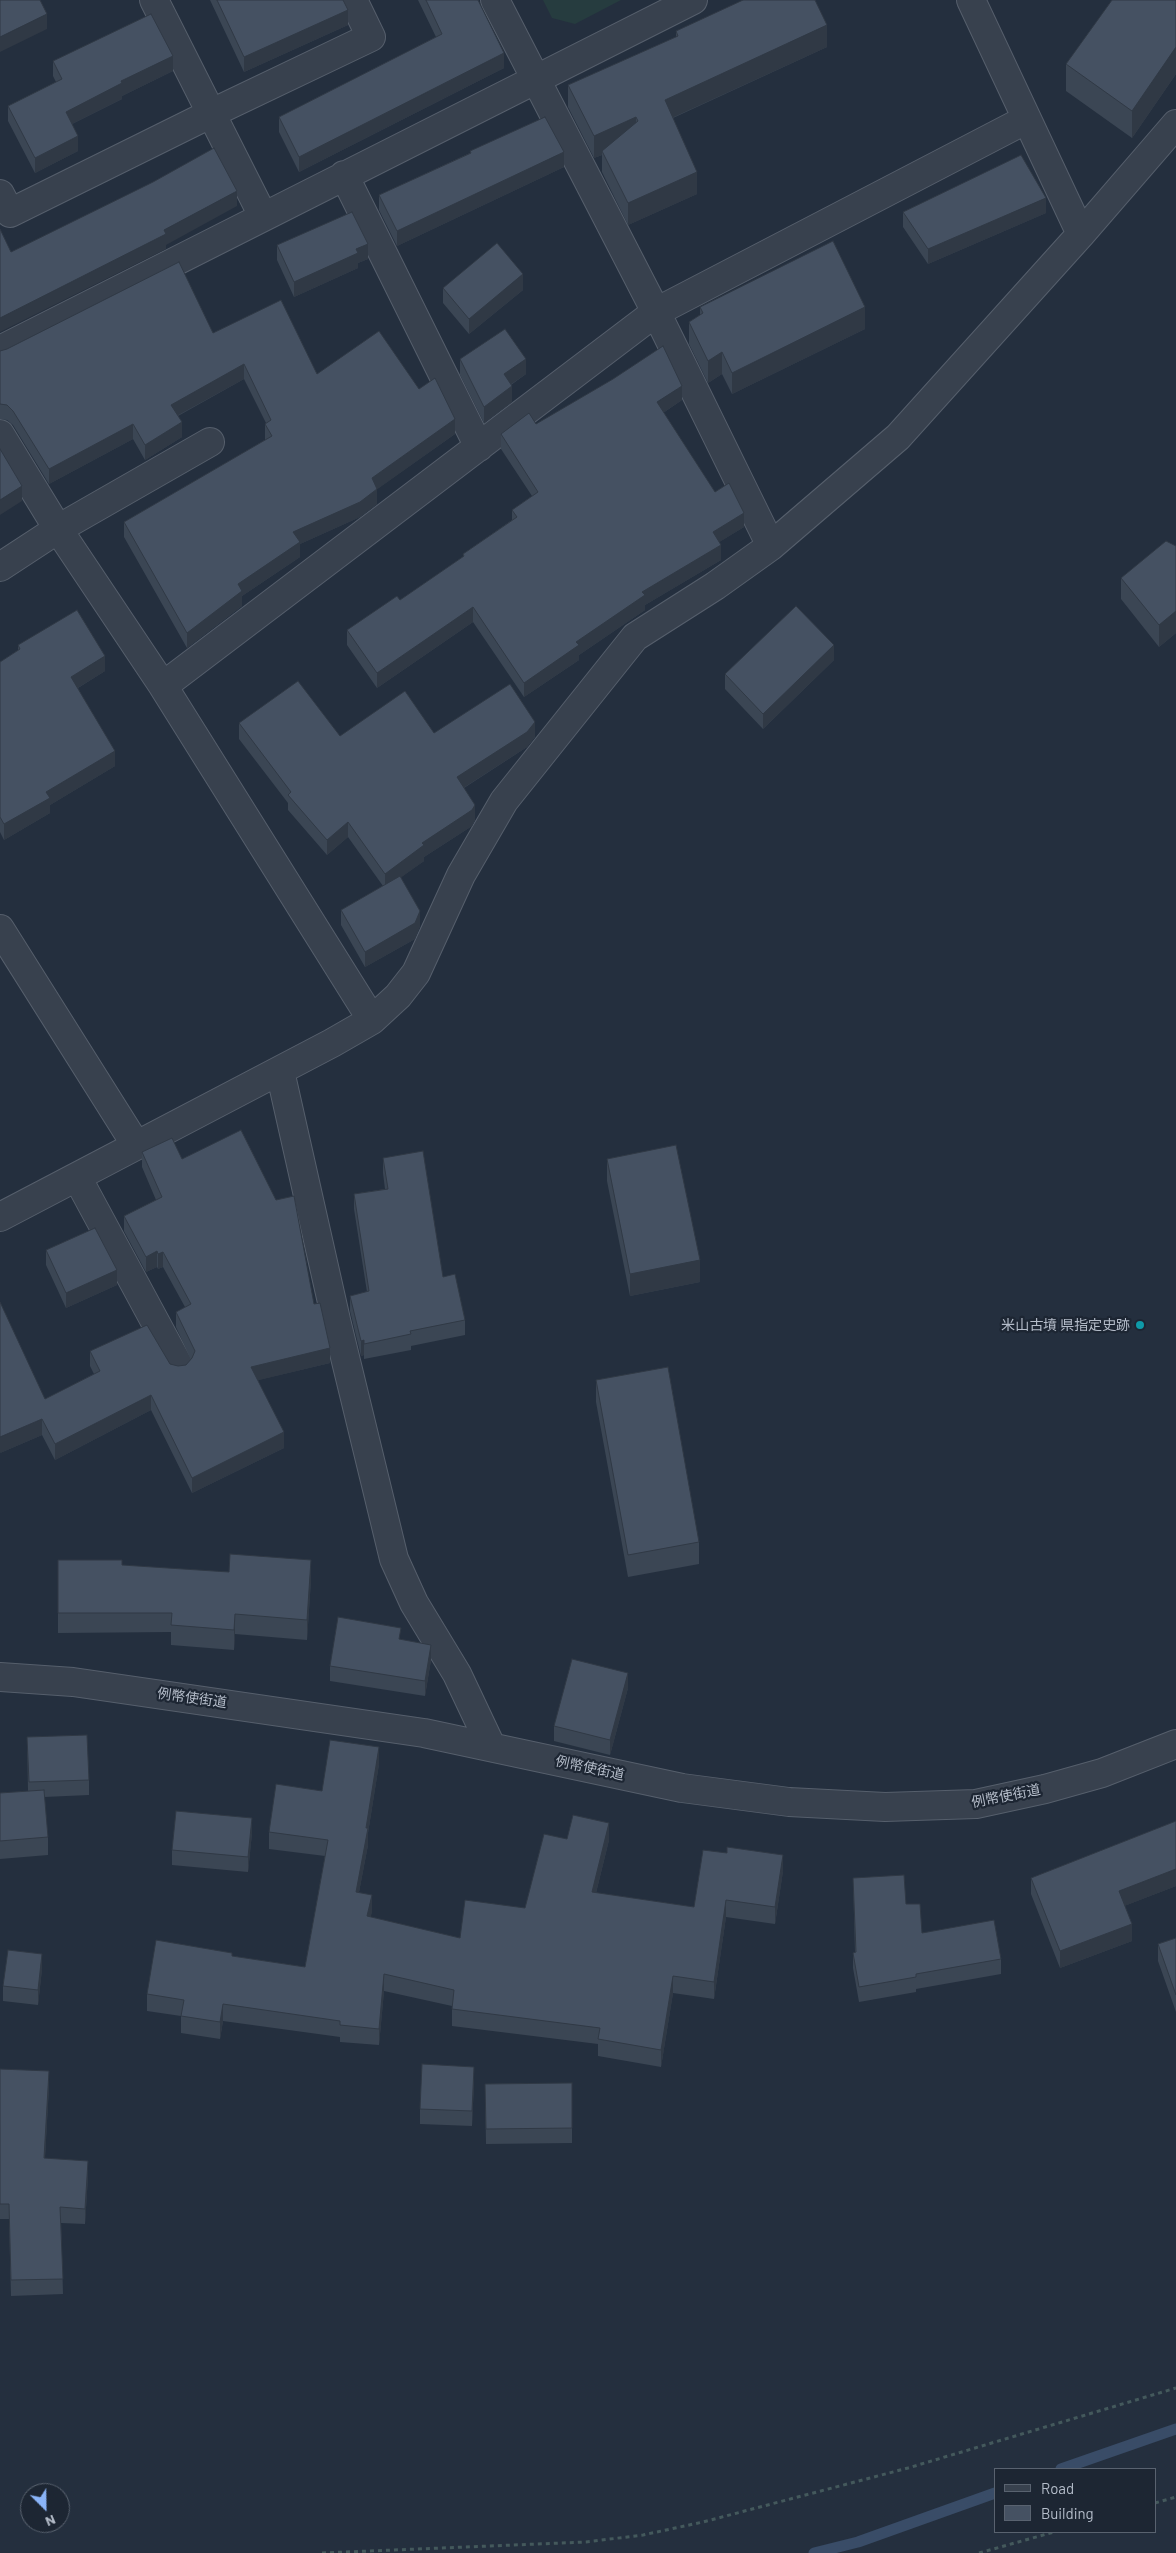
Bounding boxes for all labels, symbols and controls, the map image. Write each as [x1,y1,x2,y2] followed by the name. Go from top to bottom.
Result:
[1001,1317,1130,1333] place label: 米山古墳 県指定史跡
[1134,1319,1146,1331] marker: 米山古墳 県指定史跡
[156,1685,228,1711] street label: 例幣使街道
[554,1753,626,1783] street label: 例幣使街道
[970,1781,1042,1811] street label: 例幣使街道
[994,2468,1156,2533] legend
[1041,2479,1074,2497] text: Road
[20,2483,70,2533] north arrow
[1041,2504,1094,2522] text: Building
[43,2512,58,2531] text: N

